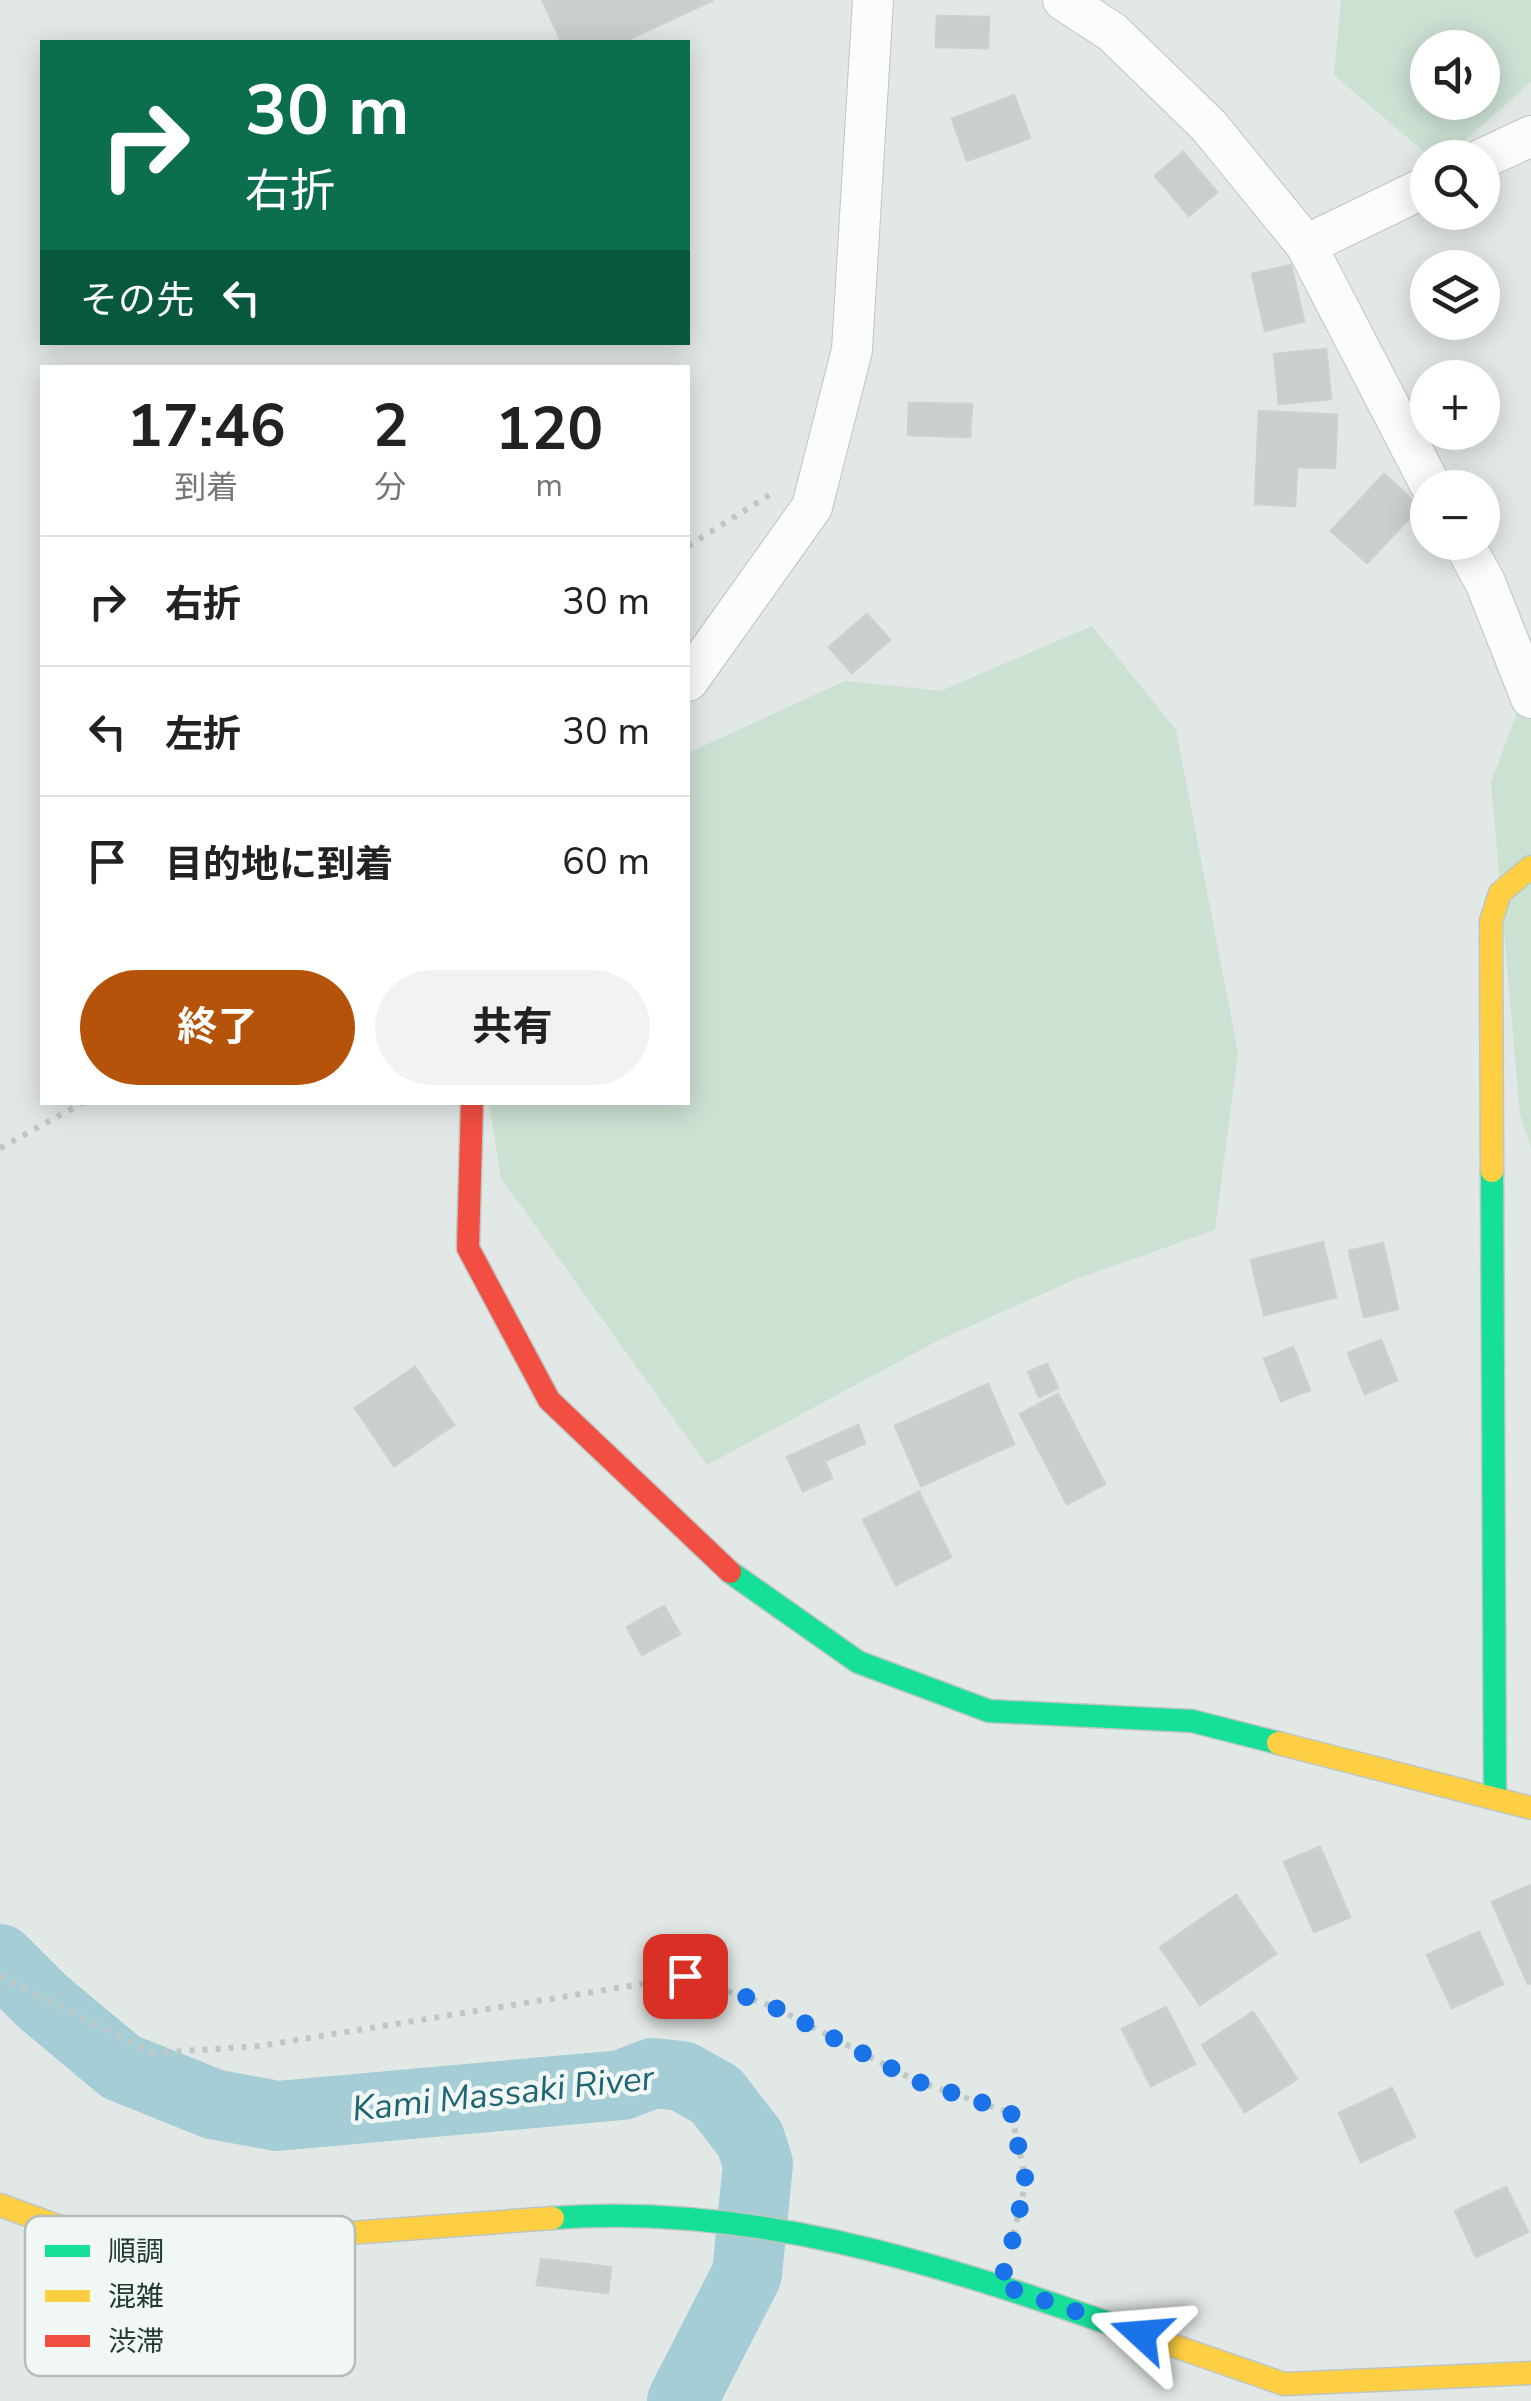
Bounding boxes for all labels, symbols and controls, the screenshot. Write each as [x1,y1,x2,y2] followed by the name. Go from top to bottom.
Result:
[1410,30,1500,560] map controls
[1410,30,1500,120] button: sound
[245,63,409,159] text: 30 m
[80,80,210,210] icon: right
[1410,140,1500,230] button: search
[245,161,335,222] text: 右折
[1410,250,1500,340] button: layers
[214,270,269,325] icon: left
[80,275,194,326] text: その先
[1410,360,1500,450] button: +
[127,385,286,467] text: 17:46
[372,385,408,467] text: 2
[495,388,603,470] text: 120
[535,464,563,507] text: m
[174,466,238,509] text: 到着
[374,466,406,509] text: 分
[1410,470,1500,560] button: −
[80,574,135,629] icon: right
[562,576,650,627] text: 30 m
[165,579,241,630] text: 右折
[80,704,135,759] icon: left
[562,706,650,757] text: 30 m
[165,709,241,760] text: 左折
[80,834,135,889] icon: arrive
[562,836,650,887] text: 60 m
[165,839,393,890] text: 目的地に到着
[80,970,355,1085] button: 終了
[375,970,650,1085] button: 共有
[643,1934,728,2019] pin
[658,1949,713,2004] icon: arrive
[350,2054,658,2133] water label: Kami Massaki River
[25,2216,355,2376] legend
[108,2233,164,2271] text: 順調
[108,2278,164,2316] text: 混雑
[1089,2282,1193,2386] position arrow
[108,2323,164,2361] text: 渋滞

